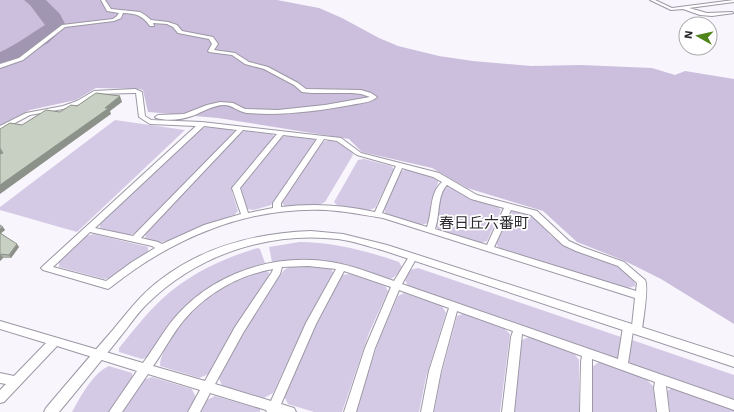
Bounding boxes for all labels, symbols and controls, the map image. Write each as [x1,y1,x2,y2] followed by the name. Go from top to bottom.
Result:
[678,16,718,56] north arrow
[682,30,696,40] text: N
[439,214,529,232] district label: 春日丘六番町

